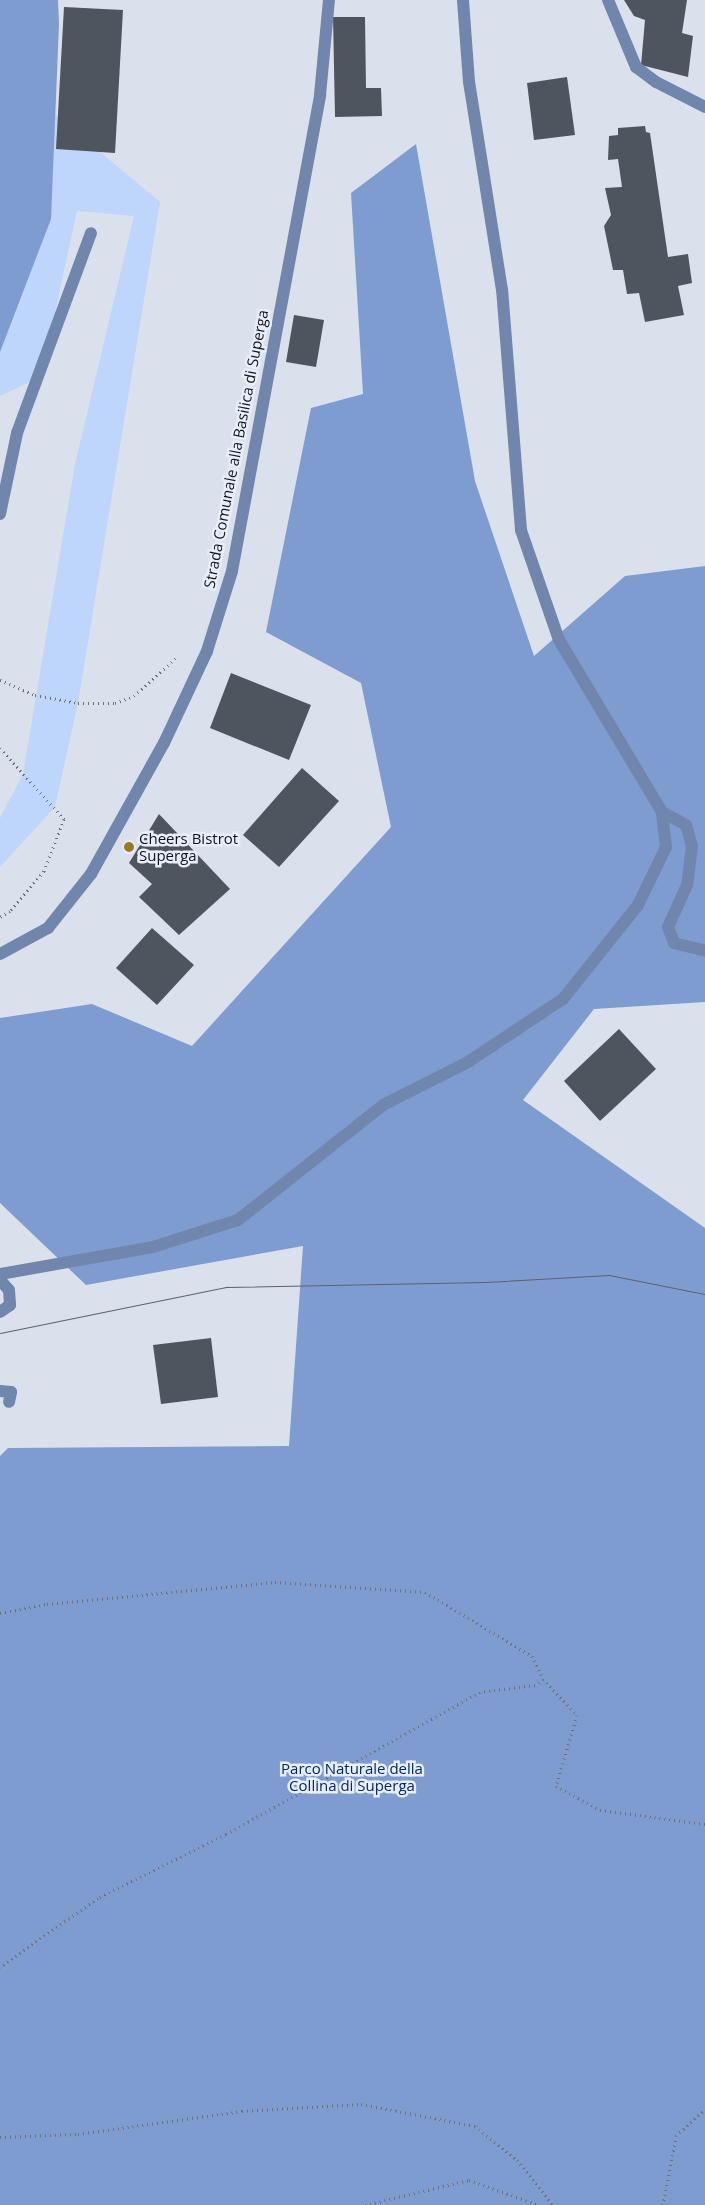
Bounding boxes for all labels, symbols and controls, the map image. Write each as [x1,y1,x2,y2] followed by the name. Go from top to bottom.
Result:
[200,308,272,590] street label: Strada Comunale alla Basilica di Superga
[139,829,238,864] place label: Cheers Bistrot Superga
[123,841,135,853] marker: Cheers Bistrot Superga
[281,1759,423,1794] park label: Parco Naturale della Collina di Superga

